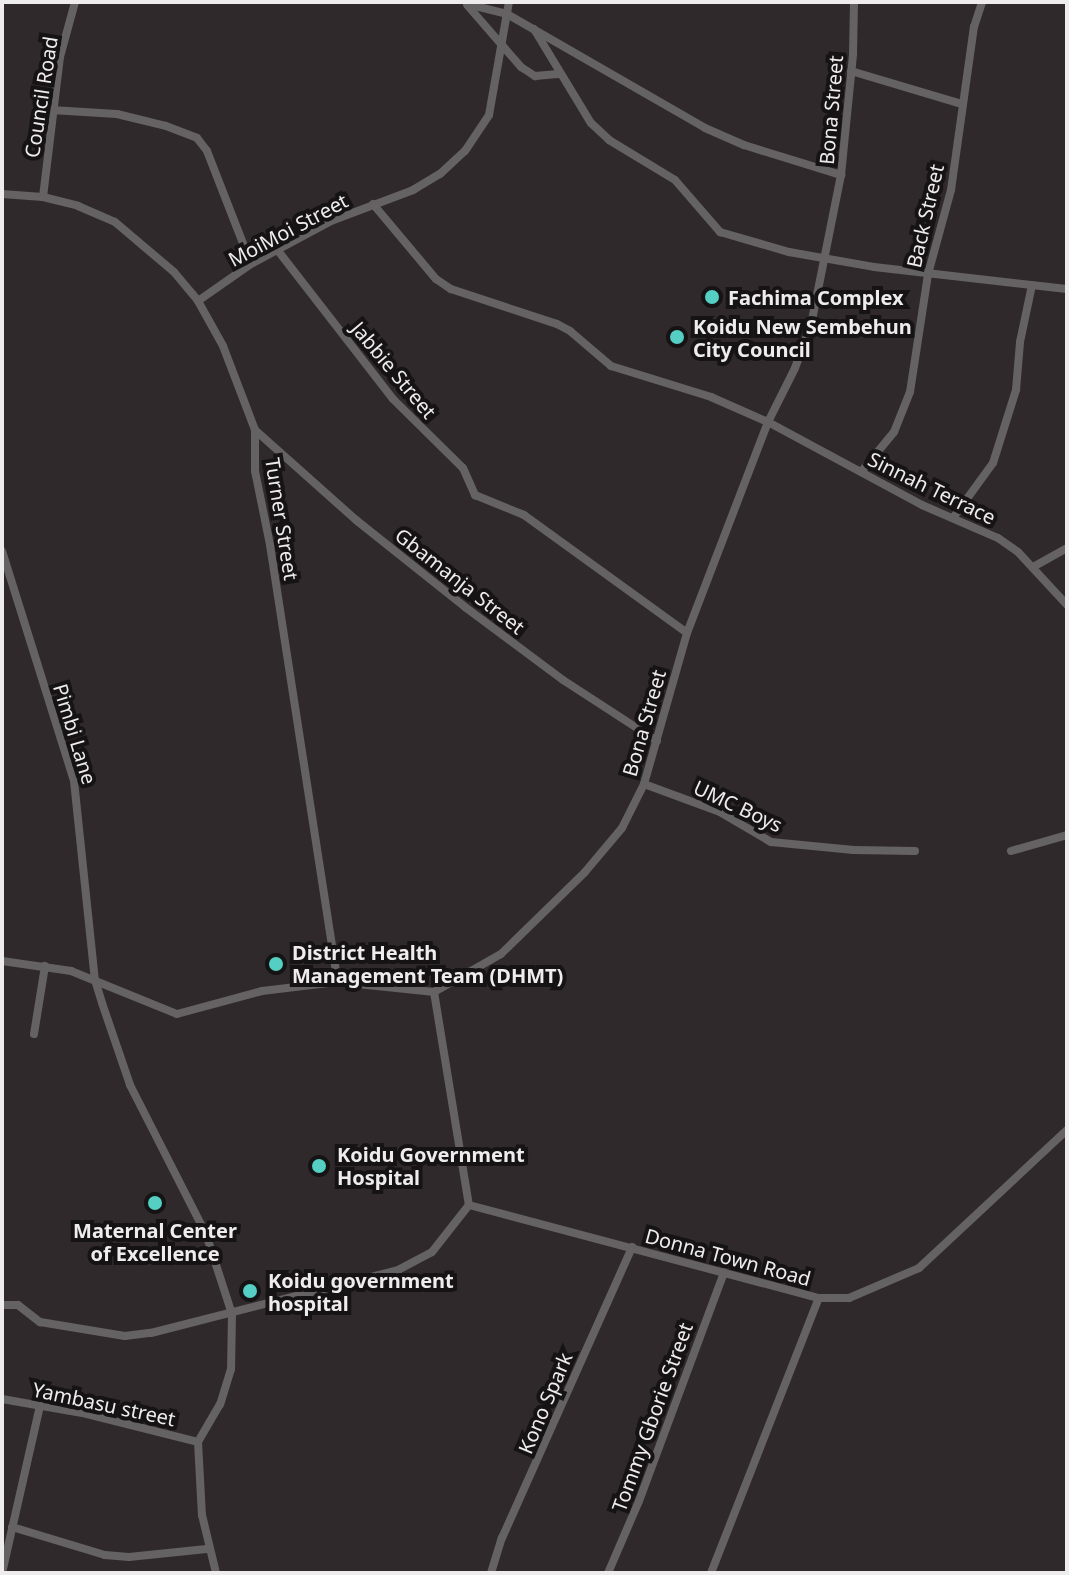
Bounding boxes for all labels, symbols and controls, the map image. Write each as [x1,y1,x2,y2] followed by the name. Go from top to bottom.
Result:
[20,35,62,159] street label: Council Road
[814,54,848,166] street label: Bona Street
[901,162,949,270] street label: Back Street
[224,188,352,272] street label: MoiMoi Street
[728,285,903,309] place label: Fachima Complex
[703,288,721,306] marker: Fachima Complex
[693,314,912,361] place label: Koidu New Sembehun City Council
[347,317,441,423] street label: Jabbie Street
[668,328,686,346] marker: Koidu New Sembehun City Council
[864,447,1000,529] street label: Sinnah Terrace
[260,456,304,582] street label: Turner Street
[390,523,530,639] street label: Gbamanja Street
[617,667,671,779] street label: Bona Street
[48,681,102,787] street label: Pimbi Lane
[690,775,786,837] street label: UMC Boys
[292,940,563,987] place label: District Health Management Team (DHMT)
[267,955,285,973] marker: District Health Management Team (DHMT)
[337,1142,525,1189] place label: Koidu Government Hospital
[308,1155,330,1177] marker: Koidu Government Hospital
[144,1192,166,1214] marker: Maternal Center of Excellence
[73,1218,237,1265] place label: Maternal Center of Excellence
[643,1223,813,1291] street label: Donna Town Road
[268,1268,454,1315] place label: Koidu government hospital
[239,1280,261,1302] marker: Koidu government hospital
[607,1319,697,1515] street label: Tommy Gborie Street
[513,1349,577,1457] street label: Kono Spark
[30,1377,178,1431] street label: Yambasu street

